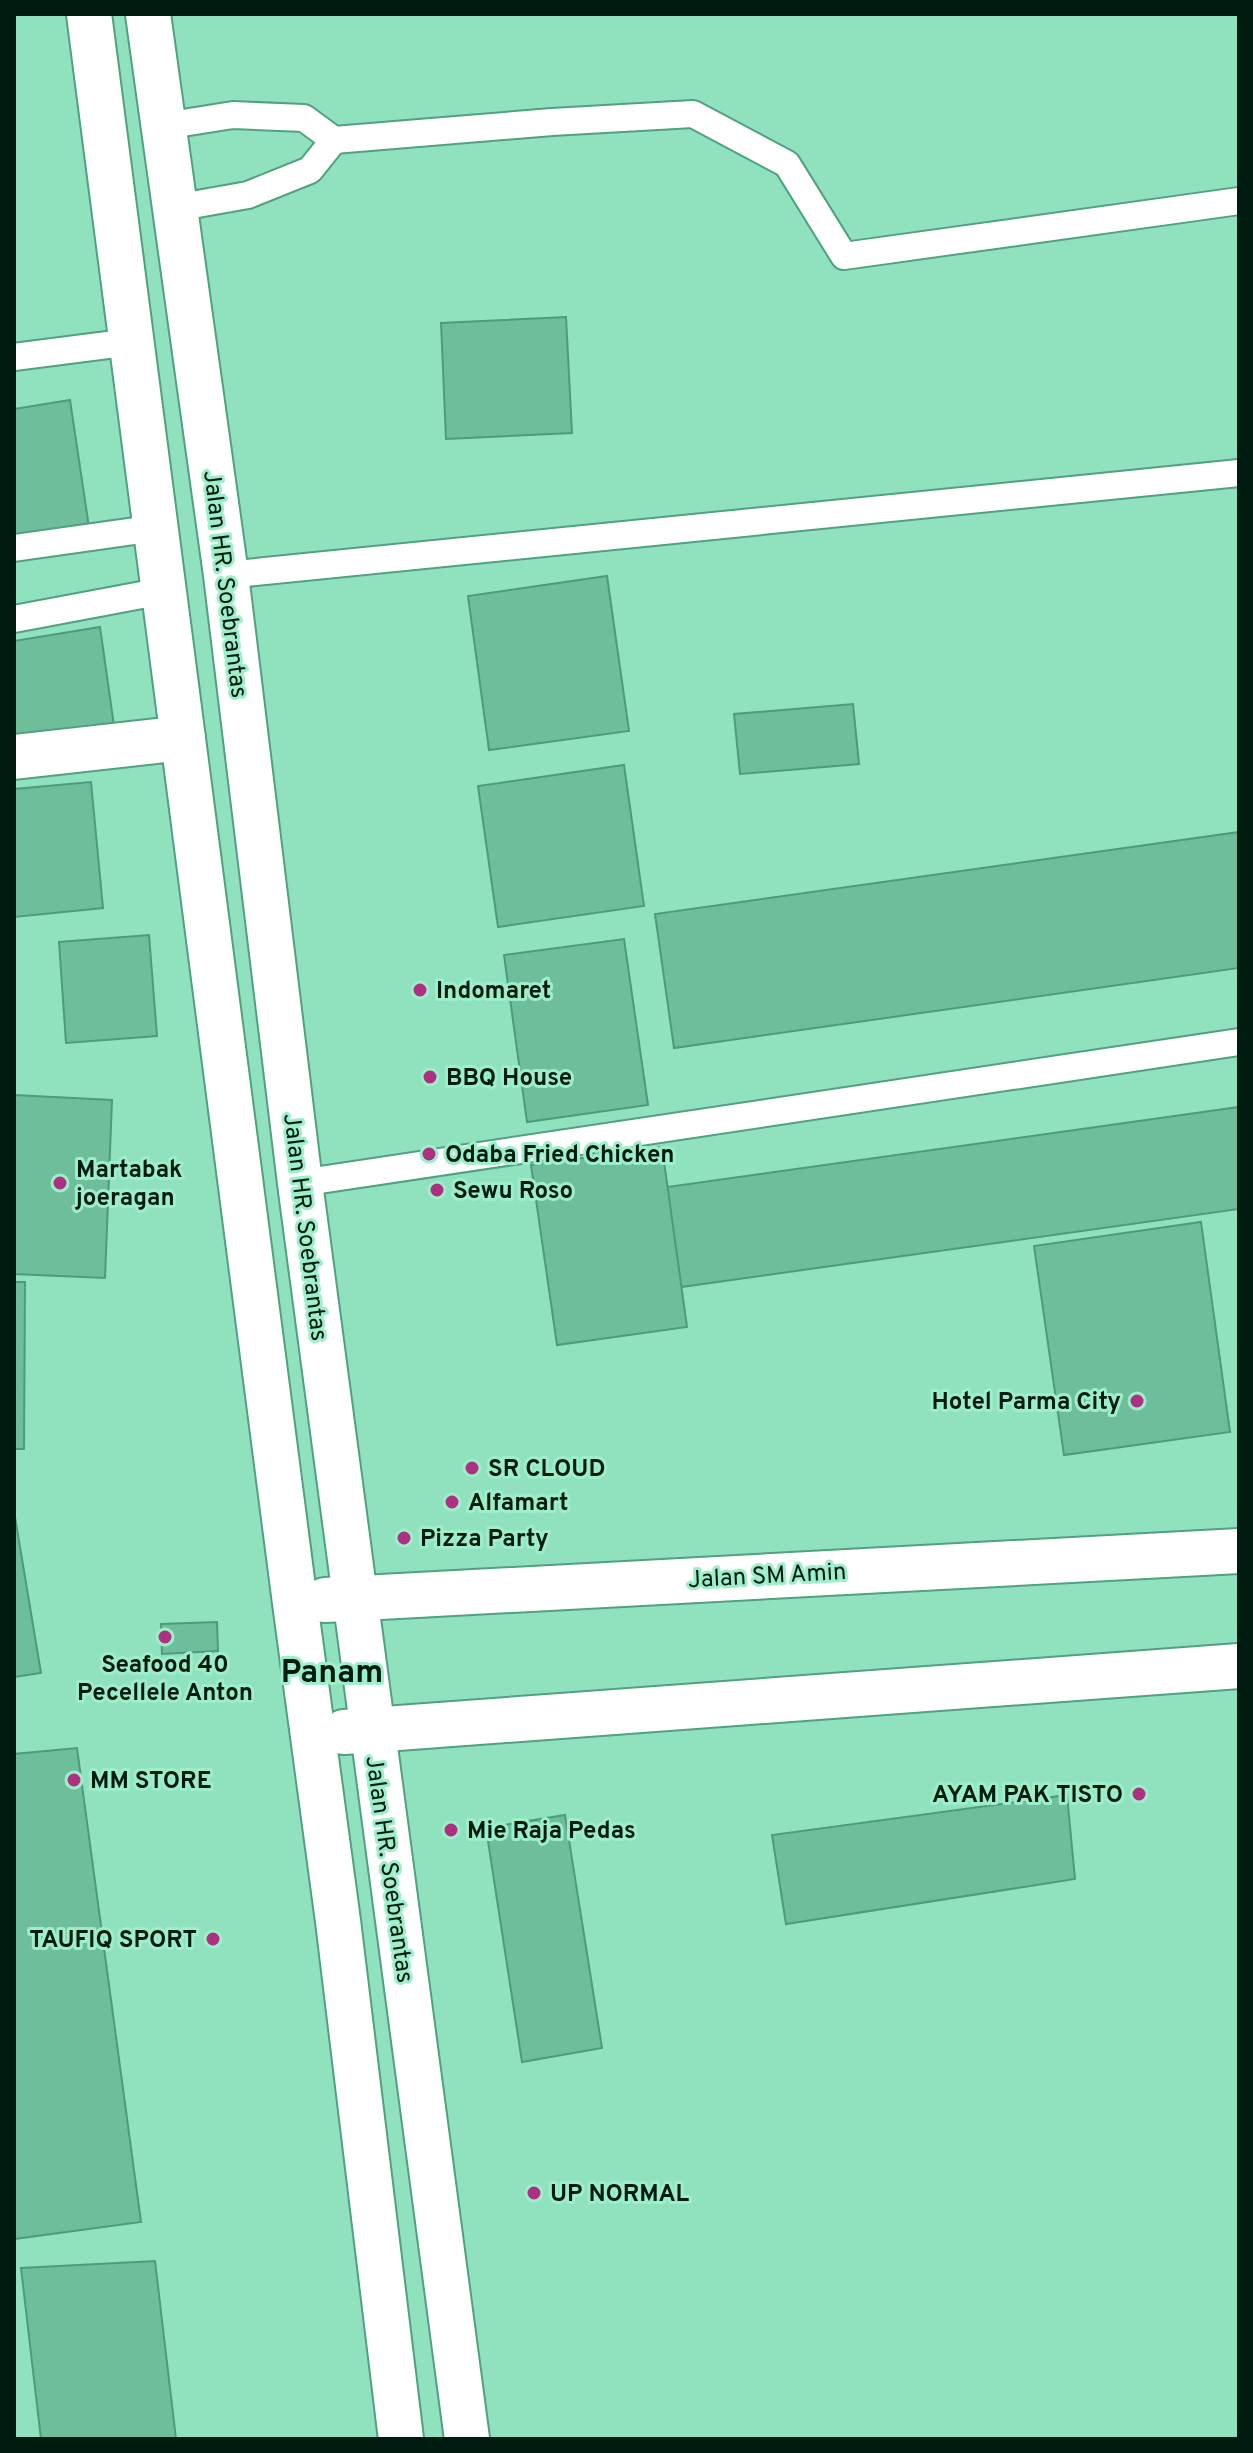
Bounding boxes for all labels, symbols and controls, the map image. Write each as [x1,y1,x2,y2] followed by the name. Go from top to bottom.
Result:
[195,469,253,700] street label: Jalan HR. Soebrantas
[436,977,551,1007] place label: Indomaret
[411,981,429,999] marker: Indomaret
[446,1064,572,1094] place label: BBQ House
[421,1068,439,1086] marker: BBQ House
[275,1112,333,1343] street label: Jalan HR. Soebrantas
[445,1141,675,1171] place label: Odaba Fried Chicken
[420,1145,438,1163] marker: Odaba Fried Chicken
[74,1156,182,1214] place label: Martabak joeragan
[51,1174,69,1192] marker: Martabak joeragan
[453,1177,573,1207] place label: Sewu Roso
[428,1181,446,1199] marker: Sewu Roso
[932,1388,1121,1418] place label: Hotel Parma City
[1128,1392,1146,1410] marker: Hotel Parma City
[488,1455,605,1485] place label: SR CLOUD
[463,1459,481,1477] marker: SR CLOUD
[468,1489,568,1519] place label: Alfamart
[443,1493,461,1511] marker: Alfamart
[420,1525,549,1555] place label: Pizza Party
[395,1529,413,1547] marker: Pizza Party
[687,1558,847,1596] street label: Jalan SM Amin
[156,1628,174,1646] marker: Seafood 40 Pecellele Anton
[77,1651,253,1709] place label: Seafood 40 Pecellele Anton
[281,1654,383,1694] district label: Panam
[357,1754,419,1985] street label: Jalan HR. Soebrantas
[90,1767,212,1797] place label: MM STORE
[65,1771,83,1789] marker: MM STORE
[932,1781,1123,1811] place label: AYAM PAK TISTO
[1130,1785,1148,1803] marker: AYAM PAK TISTO
[467,1817,636,1847] place label: Mie Raja Pedas
[442,1821,460,1839] marker: Mie Raja Pedas
[29,1926,197,1956] place label: TAUFIQ SPORT
[204,1930,222,1948] marker: TAUFIQ SPORT
[550,2180,690,2210] place label: UP NORMAL
[525,2184,543,2202] marker: UP NORMAL

